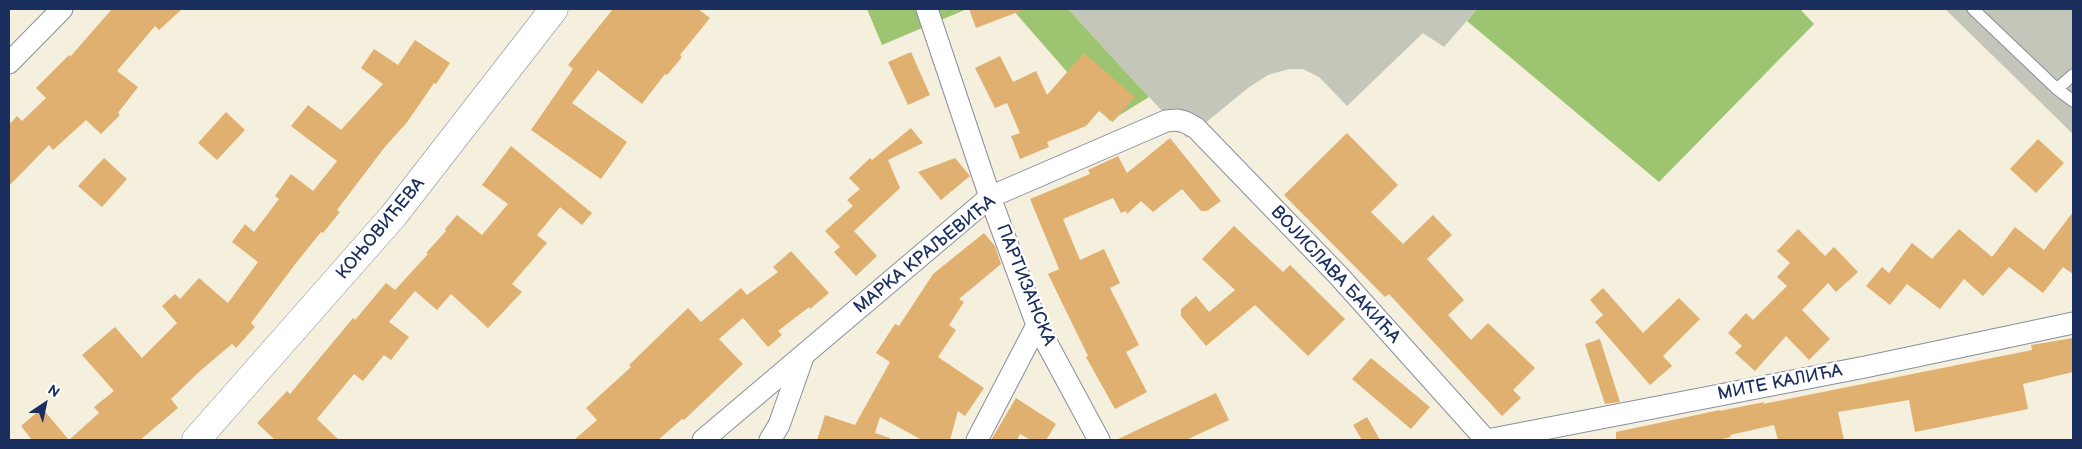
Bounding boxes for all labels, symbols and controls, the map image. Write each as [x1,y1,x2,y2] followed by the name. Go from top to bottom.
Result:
[332,174,430,284] street label: КОЊОВИЋЕВА
[850,191,1000,319] street label: МАРКА КРАЉЕВИЋА
[1266,202,1404,348] street label: ВОЈИСЛАВА БАКИЋА
[991,221,1059,349] street label: ПАРТИЗАНСКА
[1716,360,1844,406] street label: МИТЕ КАЛИЋА
[20,379,70,429] north arrow
[45,381,63,401] text: N

